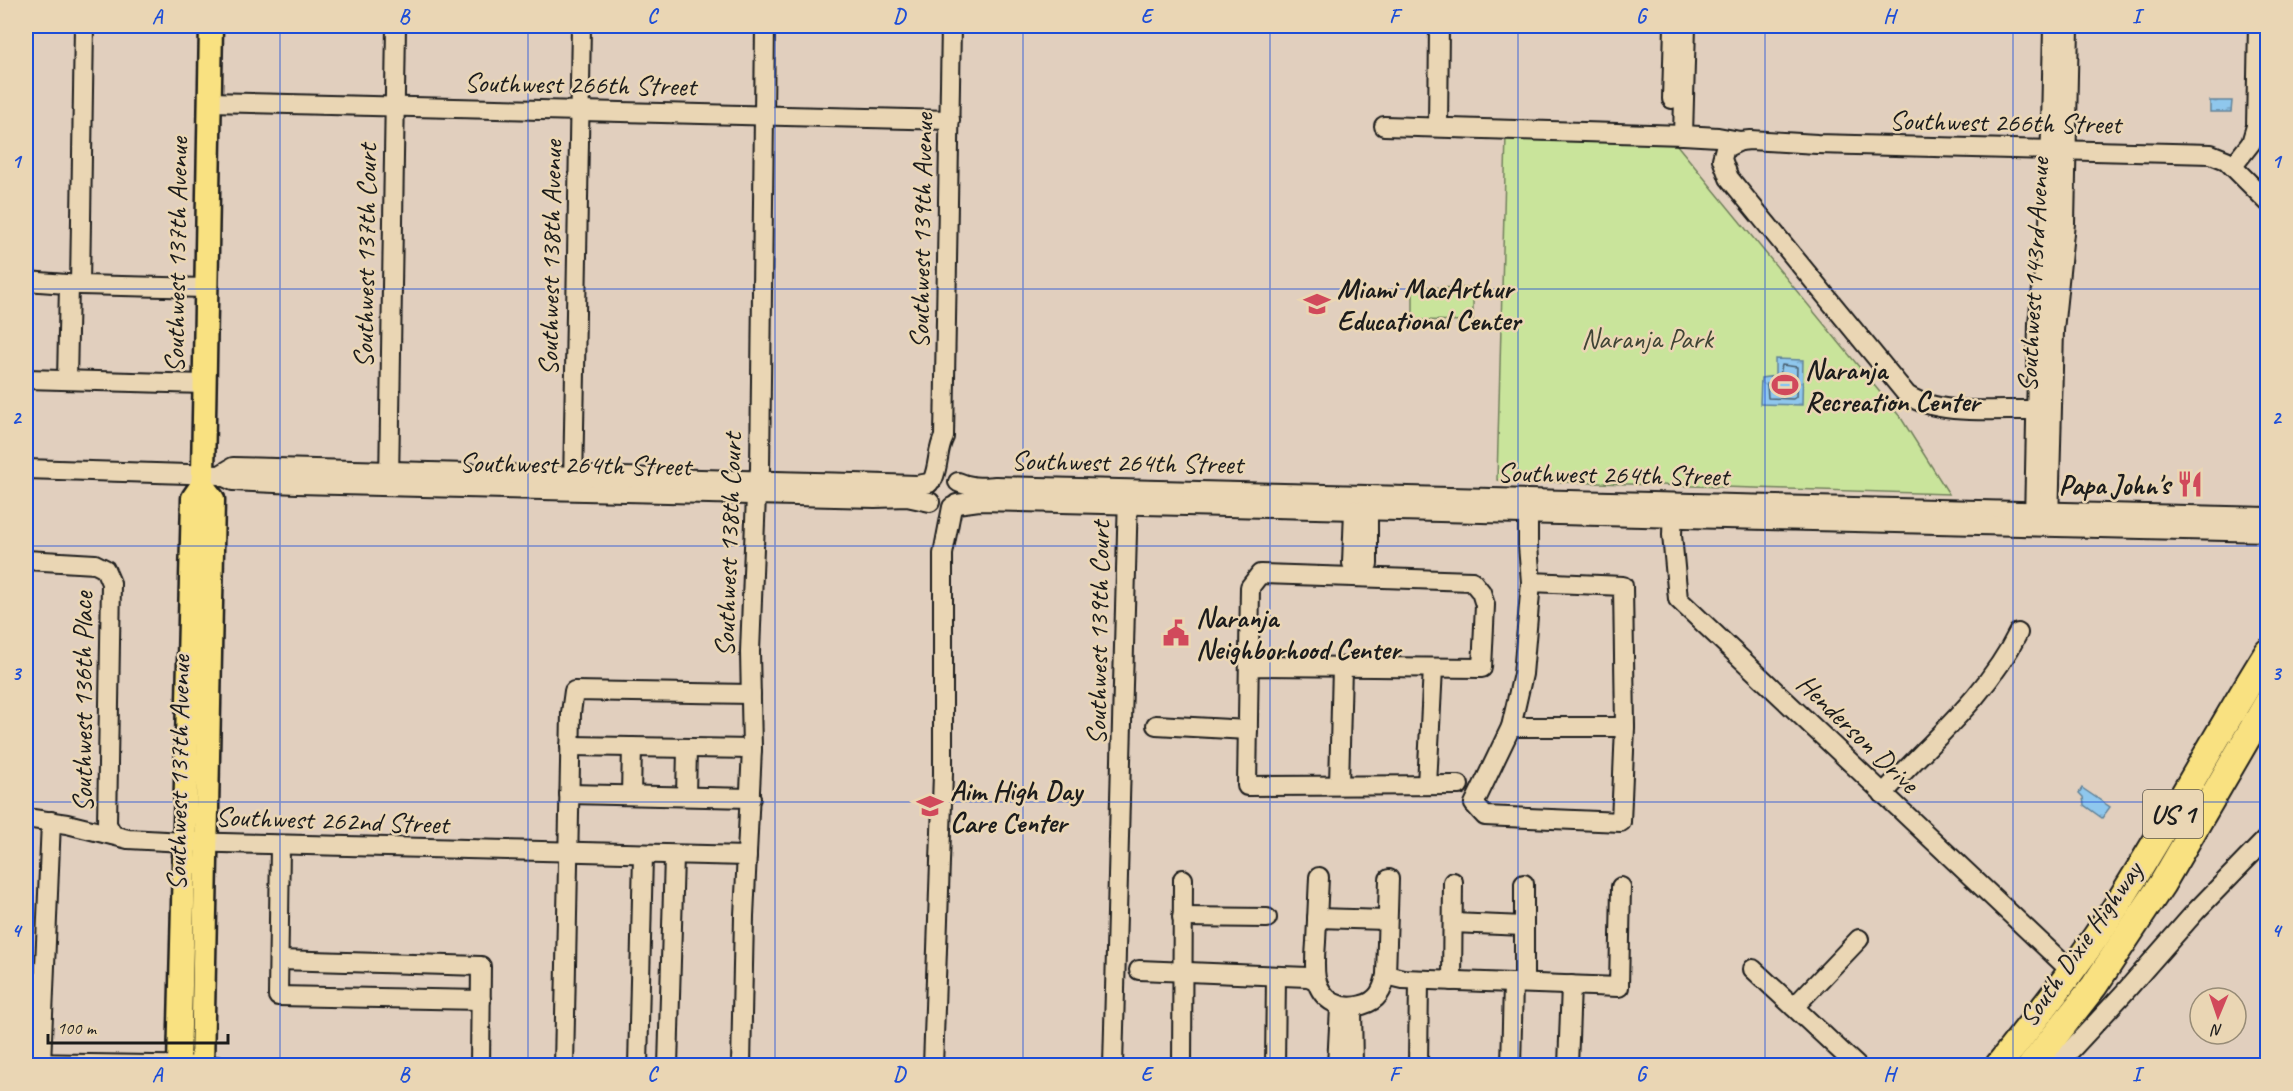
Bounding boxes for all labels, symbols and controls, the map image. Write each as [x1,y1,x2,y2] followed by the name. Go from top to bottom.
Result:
[152,4,164,29] text: A
[399,4,411,29] text: B
[647,4,659,29] text: C
[893,4,907,29] text: D
[1141,4,1155,29] text: E
[1389,4,1403,29] text: F
[1636,4,1649,29] text: G
[1883,4,1898,29] text: H
[2132,4,2145,29] text: I
[464,64,699,104] street label: Southwest 266th Street
[1889,102,2124,142] street label: Southwest 266th Street
[901,111,941,349] street label: Southwest 139th Avenue
[156,135,196,373] street label: Southwest 137th Avenue
[530,138,570,376] street label: Southwest 138th Avenue
[346,141,385,368] street label: Southwest 137th Court
[12,149,23,174] text: 1
[2272,149,2283,174] text: 1
[2009,155,2057,393] street label: Southwest 143rd Avenue
[1337,271,1523,338] place label: Miami MacArthur Educational Center
[1302,289,1332,319] school or university icon: Miami MacArthur Educational Center
[1581,321,1714,356] park label: Naranja Park
[1805,352,1982,419] place label: Naranja Recreation Center
[1770,370,1800,400] sports icon: Naranja Recreation Center
[12,405,23,430] text: 2
[2272,405,2283,430] text: 2
[707,430,749,658] street label: Southwest 138th Court
[1011,442,1246,482] street label: Southwest 264th Street
[459,444,694,484] street label: Southwest 264th Street
[1497,454,1732,494] street label: Southwest 264th Street
[2059,467,2173,502] place label: Papa John's
[2175,469,2205,499] restaurant icon: Papa John's
[1079,518,1118,745] street label: Southwest 139th Court
[65,590,100,812] street label: Southwest 136th Place
[1196,600,1403,667] place label: Naranja Neighborhood Center
[1161,618,1191,648] public building icon: Naranja Neighborhood Center
[158,653,198,891] street label: Southwest 137th Avenue
[12,661,23,686] text: 3
[2272,661,2283,686] text: 3
[1790,666,1928,801] street label: Henderson Drive
[950,773,1084,840] place label: Aim High Day Care Center
[2143,790,2203,838] road number: US 1
[915,791,945,821] school or university icon: Aim High Day Care Center
[215,798,452,842] street label: Southwest 262nd Street
[2010,853,2151,1033] street label: South Dixie Highway
[12,918,24,943] text: 4
[2272,918,2284,943] text: 4
[2188,986,2248,1046] north arrow
[48,1007,228,1045] scale bar
[57,1017,98,1039] text: 100 m
[2209,1020,2223,1040] text: N
[152,1062,164,1087] text: A
[399,1062,411,1087] text: B
[647,1062,659,1087] text: C
[893,1062,907,1087] text: D
[1141,1062,1155,1087] text: E
[1389,1062,1403,1087] text: F
[1636,1062,1649,1087] text: G
[1883,1062,1898,1087] text: H
[2132,1062,2145,1087] text: I

